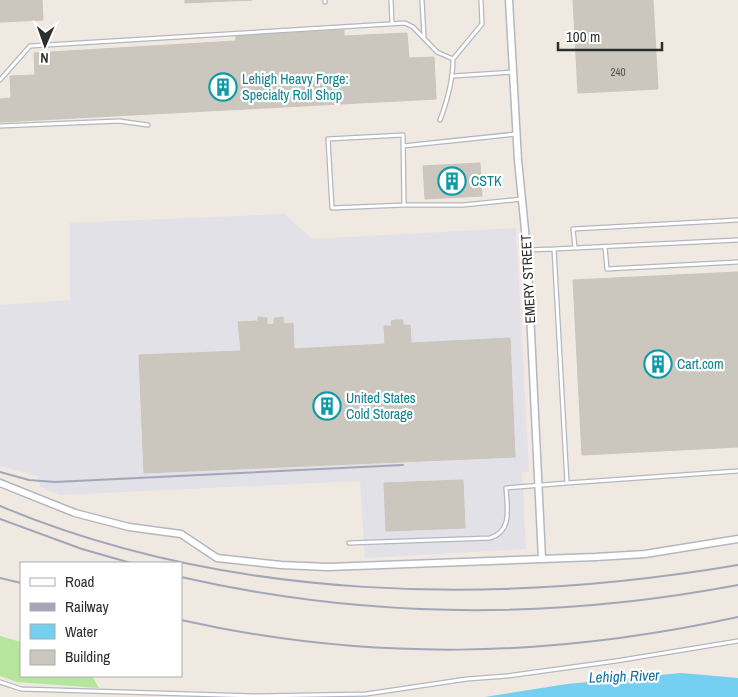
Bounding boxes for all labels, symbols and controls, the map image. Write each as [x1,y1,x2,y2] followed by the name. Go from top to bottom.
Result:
[20,20,70,70] north arrow
[558,20,662,52] scale bar
[566,26,600,47] text: 100 m
[40,49,49,67] text: N
[610,65,626,79] house number: 240
[242,70,349,104] place label: Lehigh Heavy Forge: Specialty Roll Shop
[208,72,238,102] building icon: Lehigh Heavy Forge: Specialty Roll Shop
[437,166,467,196] building icon: CSTK
[471,172,502,190] place label: CSTK
[517,234,539,324] street label: EMERY STREET
[643,349,673,379] building icon: Cart.com
[677,355,724,373] place label: Cart.com
[346,389,416,423] place label: United States Cold Storage
[312,391,342,421] building icon: United States Cold Storage
[20,562,182,677] legend
[65,571,94,592] text: Road
[65,596,110,617] text: Railway
[65,621,97,642] text: Water
[65,646,110,667] text: Building
[588,664,660,688] water label: Lehigh River

